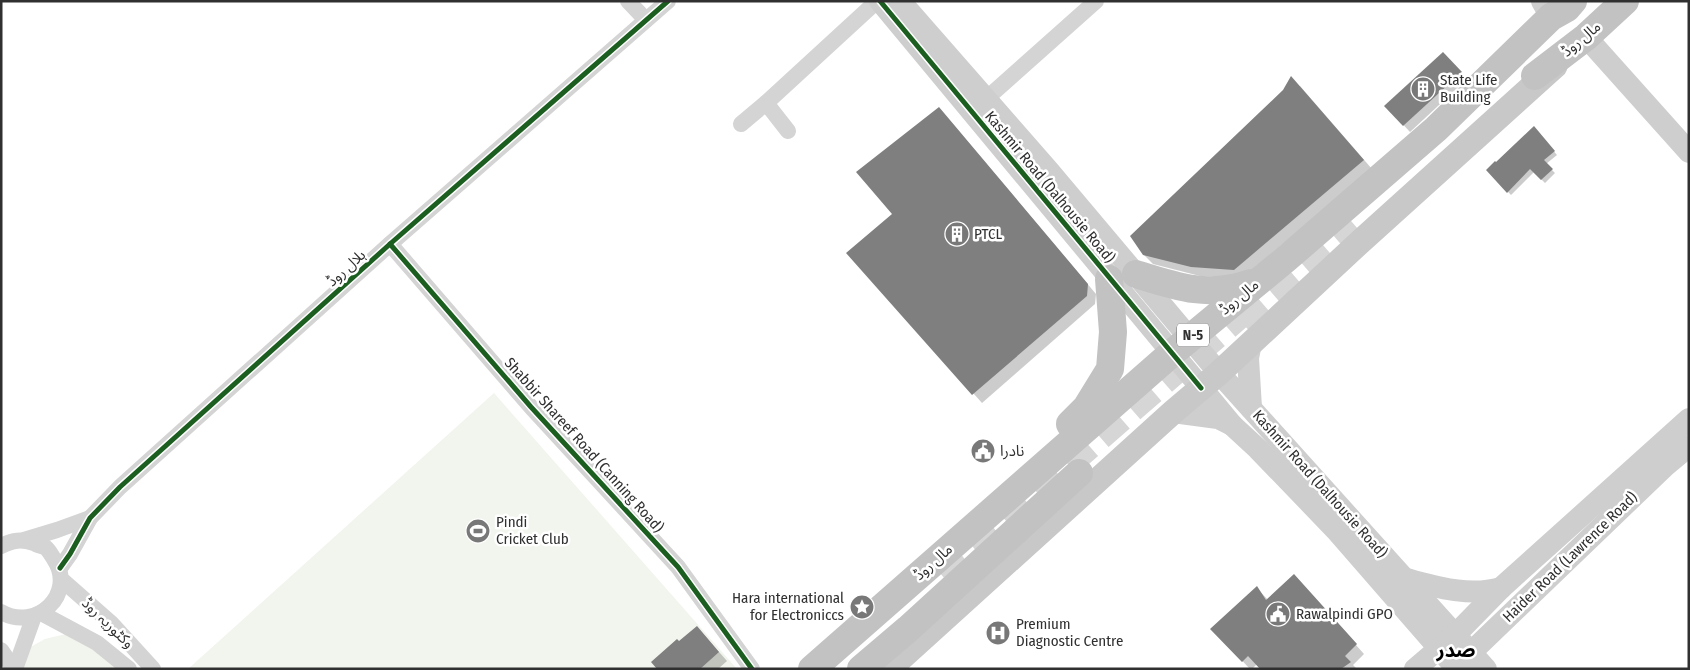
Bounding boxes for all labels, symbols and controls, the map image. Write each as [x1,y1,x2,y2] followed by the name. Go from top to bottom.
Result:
[1558,17,1604,61] street label: مال روڈ
[1440,71,1497,106] place label: State Life Building
[1410,76,1436,102] building icon: State Life Building
[981,107,1119,267] street label: Kashmir Road (Dalhousie Road)
[944,221,970,247] building icon: PTCL
[974,225,1003,243] place label: PTCL
[323,246,369,290] street label: ہلال روڈ
[1216,275,1262,319] street label: مال روڈ
[1177,324,1209,346] road number: N-5
[501,354,667,536] street label: Shabbir Shareef Road (Canning Road)
[1249,406,1391,562] street label: Kashmir Road (Dalhousie Road)
[970,438,996,464] public building icon: نادرا
[1000,442,1024,460] place label: نادرا
[1499,488,1641,626] street label: Haider Road (Lawrence Road)
[496,513,569,548] place label: Pindi Cricket Club
[465,518,491,544] sports icon: Pindi Cricket Club
[910,540,956,584] street label: مال روڈ
[732,589,844,624] place label: Hara international for Electroniccs
[78,594,138,652] street label: وکٹوریہ روڈ
[849,594,875,620] place icon: Hara international for Electroniccs
[1265,601,1291,627] public building icon: Rawalpindi GPO
[1296,605,1393,623] place label: Rawalpindi GPO
[1016,615,1123,650] place label: Premium Diagnostic Centre
[985,620,1011,646] hospital icon: Premium Diagnostic Centre
[1435,638,1476,662] district label: صدر

